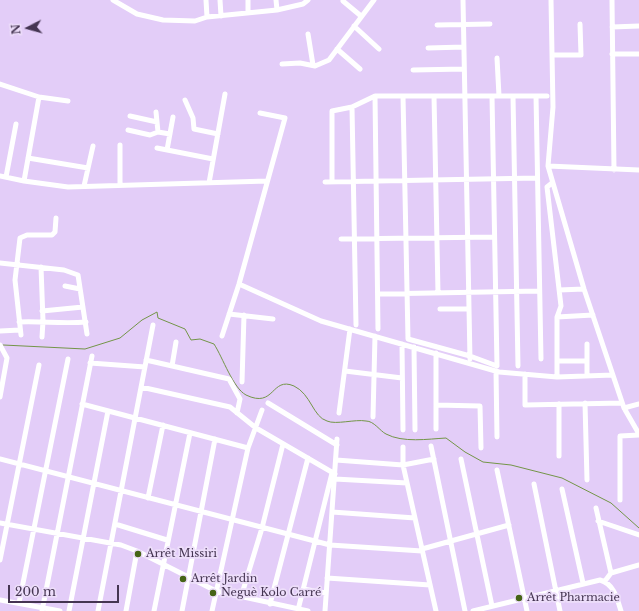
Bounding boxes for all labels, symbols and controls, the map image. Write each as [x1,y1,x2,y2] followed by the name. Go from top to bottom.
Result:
[8,8,48,48] north arrow
[9,23,24,35] text: N
[146,547,217,561] place label: Arrêt Missiri
[133,549,143,559] marker: Arrêt Missiri
[191,572,257,586] place label: Arrêt Jardin
[178,574,188,584] marker: Arrêt Jardin
[10,577,121,603] scale bar
[15,584,56,599] text: 200 m
[221,586,321,600] place label: Neguè Kolo Carré
[208,588,218,598] marker: Neguè Kolo Carré
[527,591,620,605] place label: Arrêt Pharmacie
[514,593,524,603] marker: Arrêt Pharmacie

